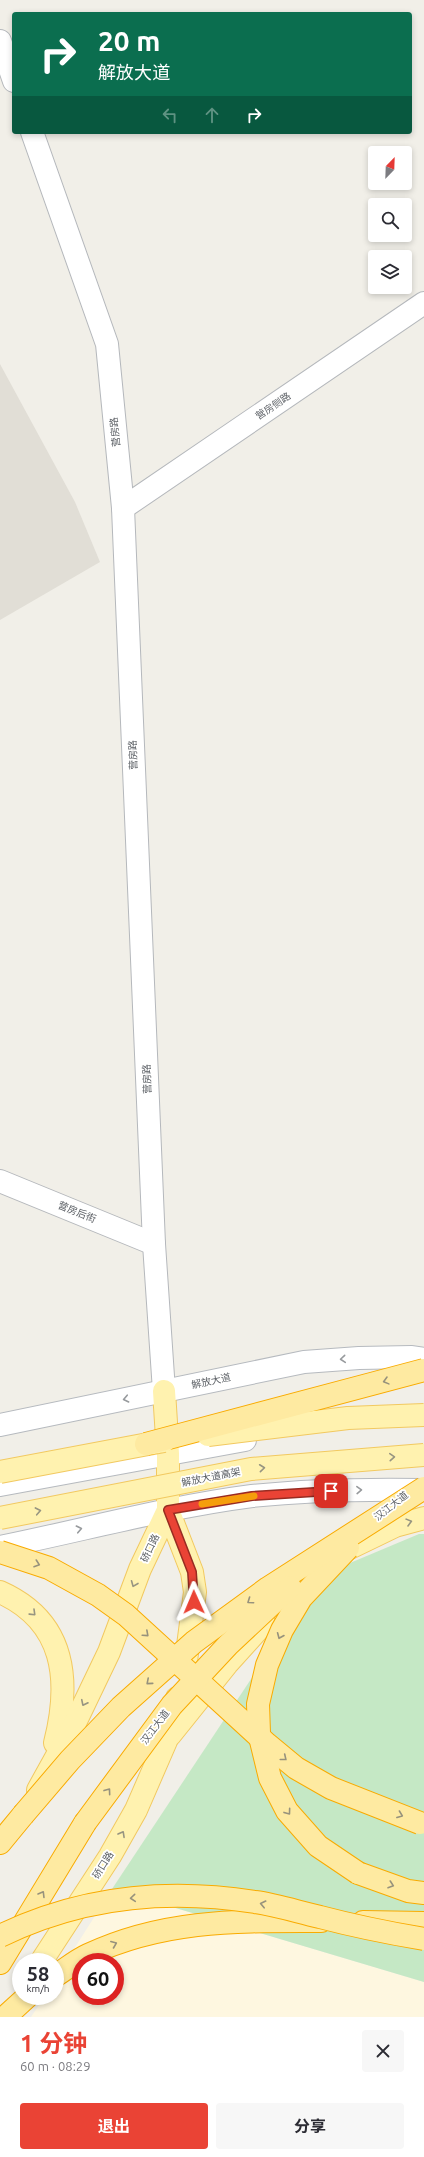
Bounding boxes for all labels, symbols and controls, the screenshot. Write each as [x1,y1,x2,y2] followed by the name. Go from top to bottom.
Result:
[98,25,160,56] text: 20 m
[32,28,84,80] icon: right
[98,62,170,82] text: 解放大道
[159,104,181,126] icon: left
[201,104,223,126] icon: ahead
[243,104,265,126] icon: right
[368,146,412,190] north arrow
[368,146,412,294] map controls
[368,198,412,242] button: search
[368,250,412,294] button: layers
[253,390,293,422] street label: 营房侧路
[108,417,122,447] street label: 营房路
[127,740,139,770] street label: 营房路
[141,1064,153,1094] street label: 营房路
[56,1199,98,1225] street label: 营房后街
[340,1354,346,1363] one-way arrow
[190,1371,232,1391] street label: 解放大道
[383,1376,390,1384] one-way arrow
[123,1394,129,1403] one-way arrow
[389,1452,395,1461] one-way arrow
[259,1463,265,1472] one-way arrow
[181,1466,241,1488] street label: 解放大道高架
[314,1474,348,1508] pin
[320,1480,342,1502] icon: arrive
[356,1486,362,1494] one-way arrow
[372,1489,410,1523] street label: 汉江大道
[35,1507,41,1515] one-way arrow
[406,1519,412,1527] one-way arrow
[76,1526,82,1534] one-way arrow
[139,1532,161,1564] street label: 硚口路
[33,1560,40,1568] one-way arrow
[131,1579,139,1587] one-way arrow
[173,1581,215,1623] position arrow
[248,1596,255,1603] one-way arrow
[28,1608,36,1615] one-way arrow
[141,1629,149,1636] one-way arrow
[276,1632,284,1639] one-way arrow
[147,1678,154,1685] one-way arrow
[81,1699,89,1707] one-way arrow
[139,1708,171,1746] street label: 汉江大道
[279,1753,287,1760] one-way arrow
[103,1788,111,1795] one-way arrow
[283,1807,290,1814] one-way arrow
[396,1811,403,1819] one-way arrow
[117,1831,125,1839] one-way arrow
[90,1849,116,1881] street label: 硚口路
[387,1880,394,1888] one-way arrow
[37,1891,45,1898] one-way arrow
[130,1894,136,1903] one-way arrow
[260,1900,266,1908] one-way arrow
[110,1941,117,1949] one-way arrow
[72,1953,124,2005] speed limit sign: 60
[27,1962,49,1985] text: 58
[26,1983,50,1994] text: km/h
[20,2030,87,2057] text: 1 分钟
[362,2030,404,2072] button: close
[20,2059,91,2073] text: 60 m · 08:29
[20,2103,208,2149] button: 退出
[216,2103,404,2149] button: 分享

